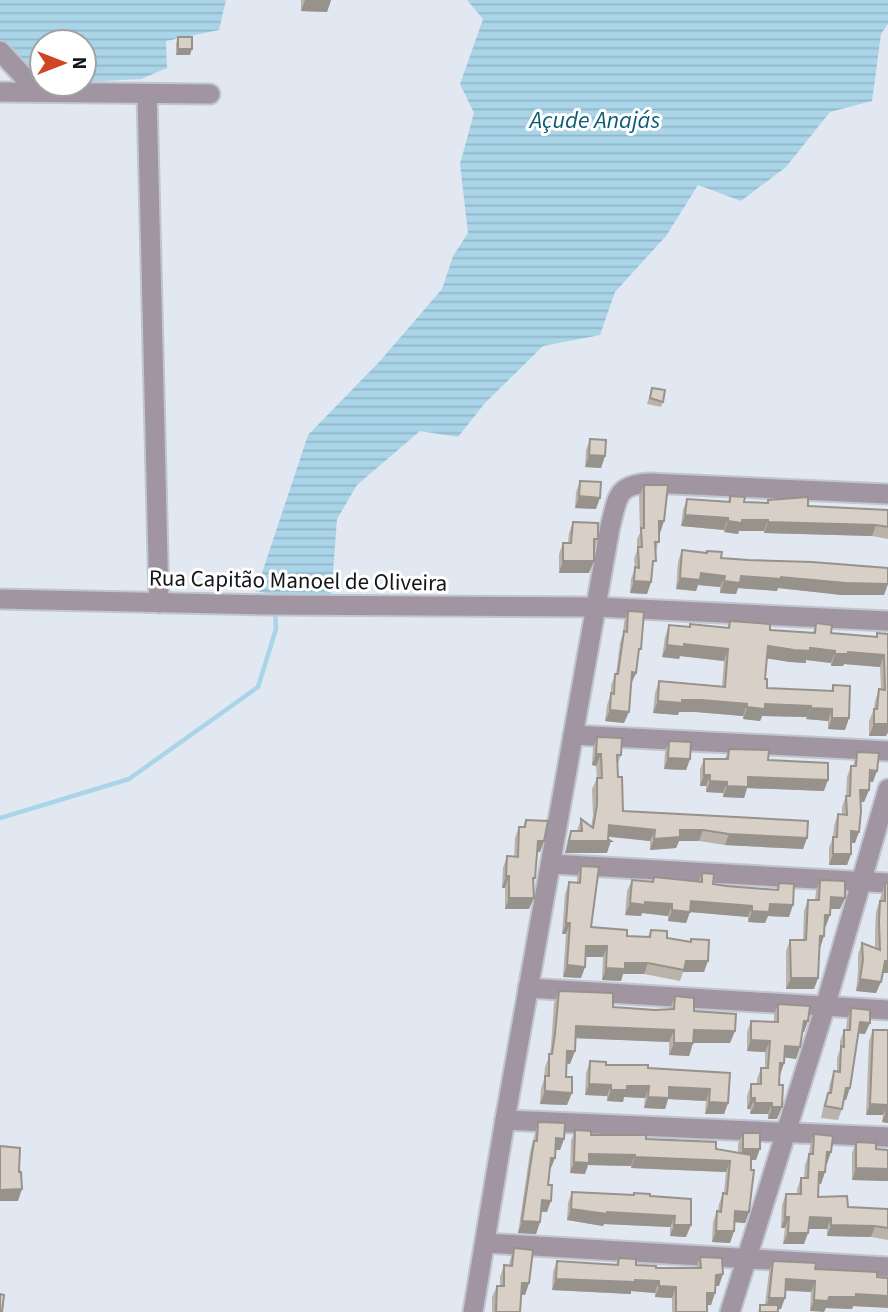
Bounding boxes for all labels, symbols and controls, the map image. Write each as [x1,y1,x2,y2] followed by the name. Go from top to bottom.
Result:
[28,28,98,98] north arrow
[65,57,92,69] text: N
[528,103,661,138] water label: Açude Anajás
[149,561,447,600] street label: Rua Capitão Manoel de Oliveira

